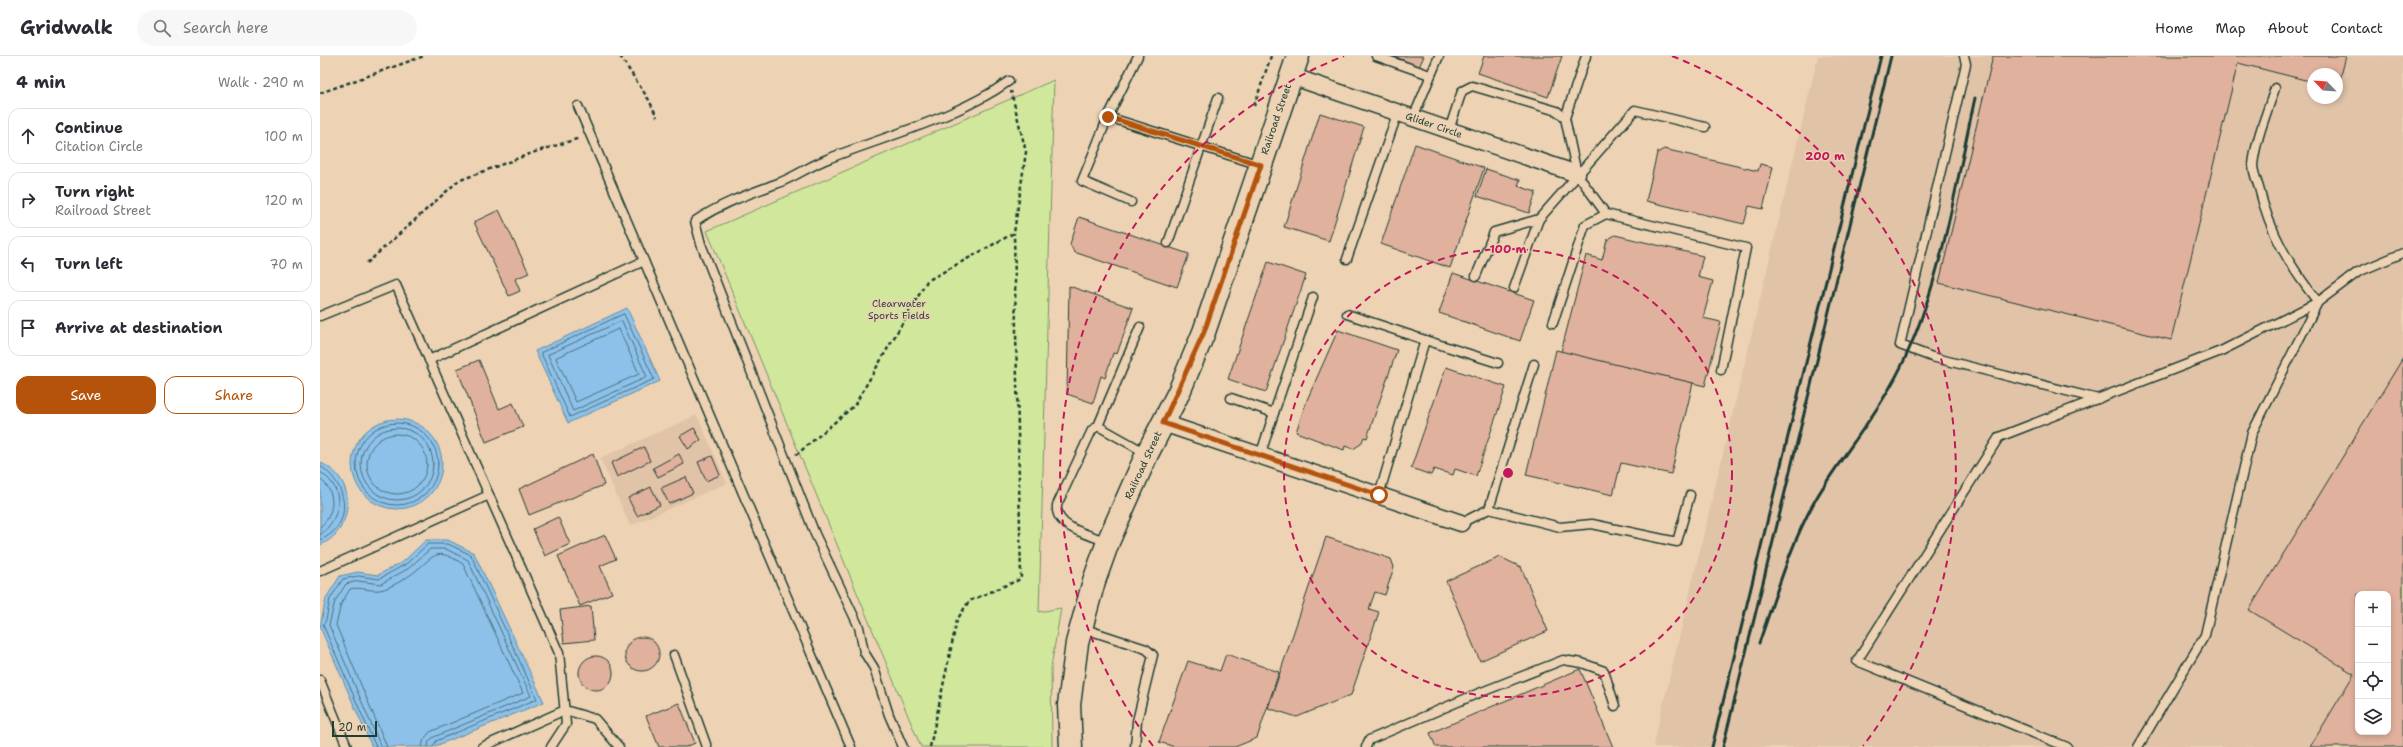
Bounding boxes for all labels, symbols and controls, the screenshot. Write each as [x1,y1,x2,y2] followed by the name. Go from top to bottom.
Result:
[137,10,417,46] search box
[20,15,113,40] text: Gridwalk
[151,17,173,39] icon: search
[183,18,269,38] text: Search here
[2155,19,2194,37] text: Home
[2216,19,2246,37] text: Map
[2268,19,2309,37] text: About
[2331,19,2383,37] text: Contact
[2307,68,2343,104] north arrow
[16,71,66,93] text: 4 min
[218,74,304,91] text: Walk · 290 m
[1258,82,1294,156] street label: Railroad Street
[1099,108,1117,126] route end
[1404,109,1464,141] street label: Glider Circle
[55,118,123,138] text: Continue
[17,125,39,147] icon: ahead
[264,128,303,145] text: 100 m
[55,138,143,155] text: Citation Circle
[1805,148,1845,164] text: 200 m
[55,182,135,202] text: Turn right
[17,189,39,211] icon: right
[265,192,303,209] text: 120 m
[55,202,151,219] text: Railroad Street
[1490,241,1527,257] text: 100 m
[17,253,39,275] icon: left
[55,254,123,274] text: Turn left
[269,256,303,273] text: 70 m
[868,297,930,322] park label: Clearwater Sports Fields
[17,317,39,339] icon: arrive
[55,318,223,338] text: Arrive at destination
[16,376,156,414] button: Save
[164,376,304,414] button: Share
[1121,429,1165,501] street label: Railroad Street
[1501,466,1515,480] centre of rings
[1370,486,1388,504] route start
[2355,591,2391,735] map controls
[2355,591,2391,627] button: +
[2355,627,2391,663] button: −
[2355,663,2391,699] button: locate
[2355,699,2391,735] button: layers
[332,719,377,738] scale bar
[338,720,366,735] text: 20 m

